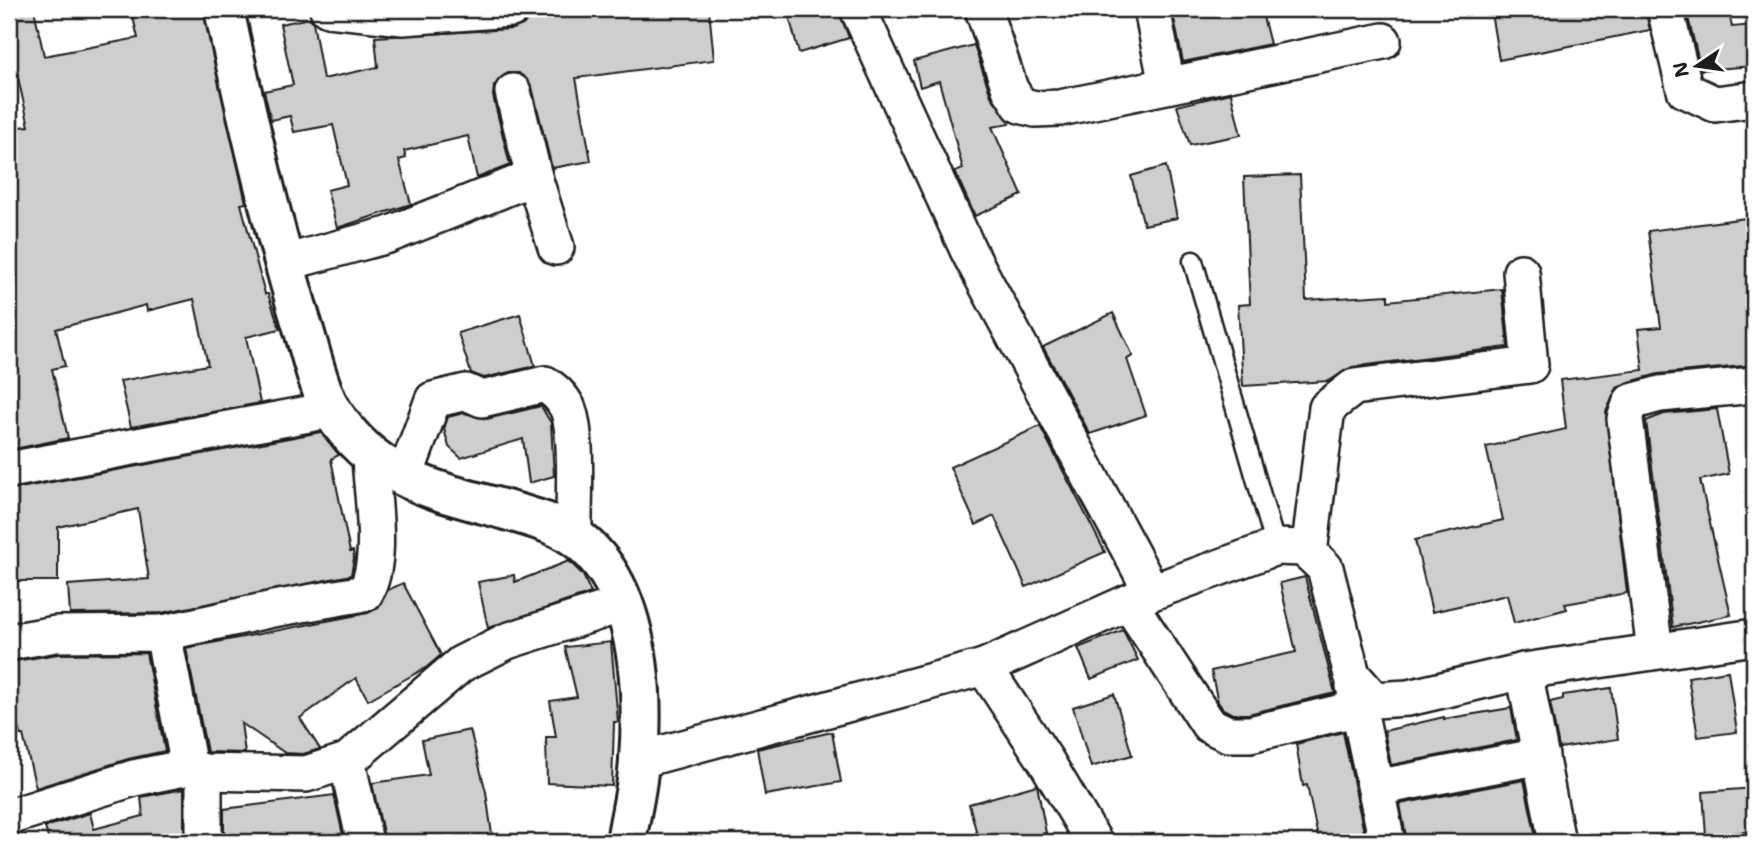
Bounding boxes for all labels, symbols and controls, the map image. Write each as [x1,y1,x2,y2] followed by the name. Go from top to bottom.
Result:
[1662,32,1732,102] north arrow
[1667,60,1695,80] text: N

